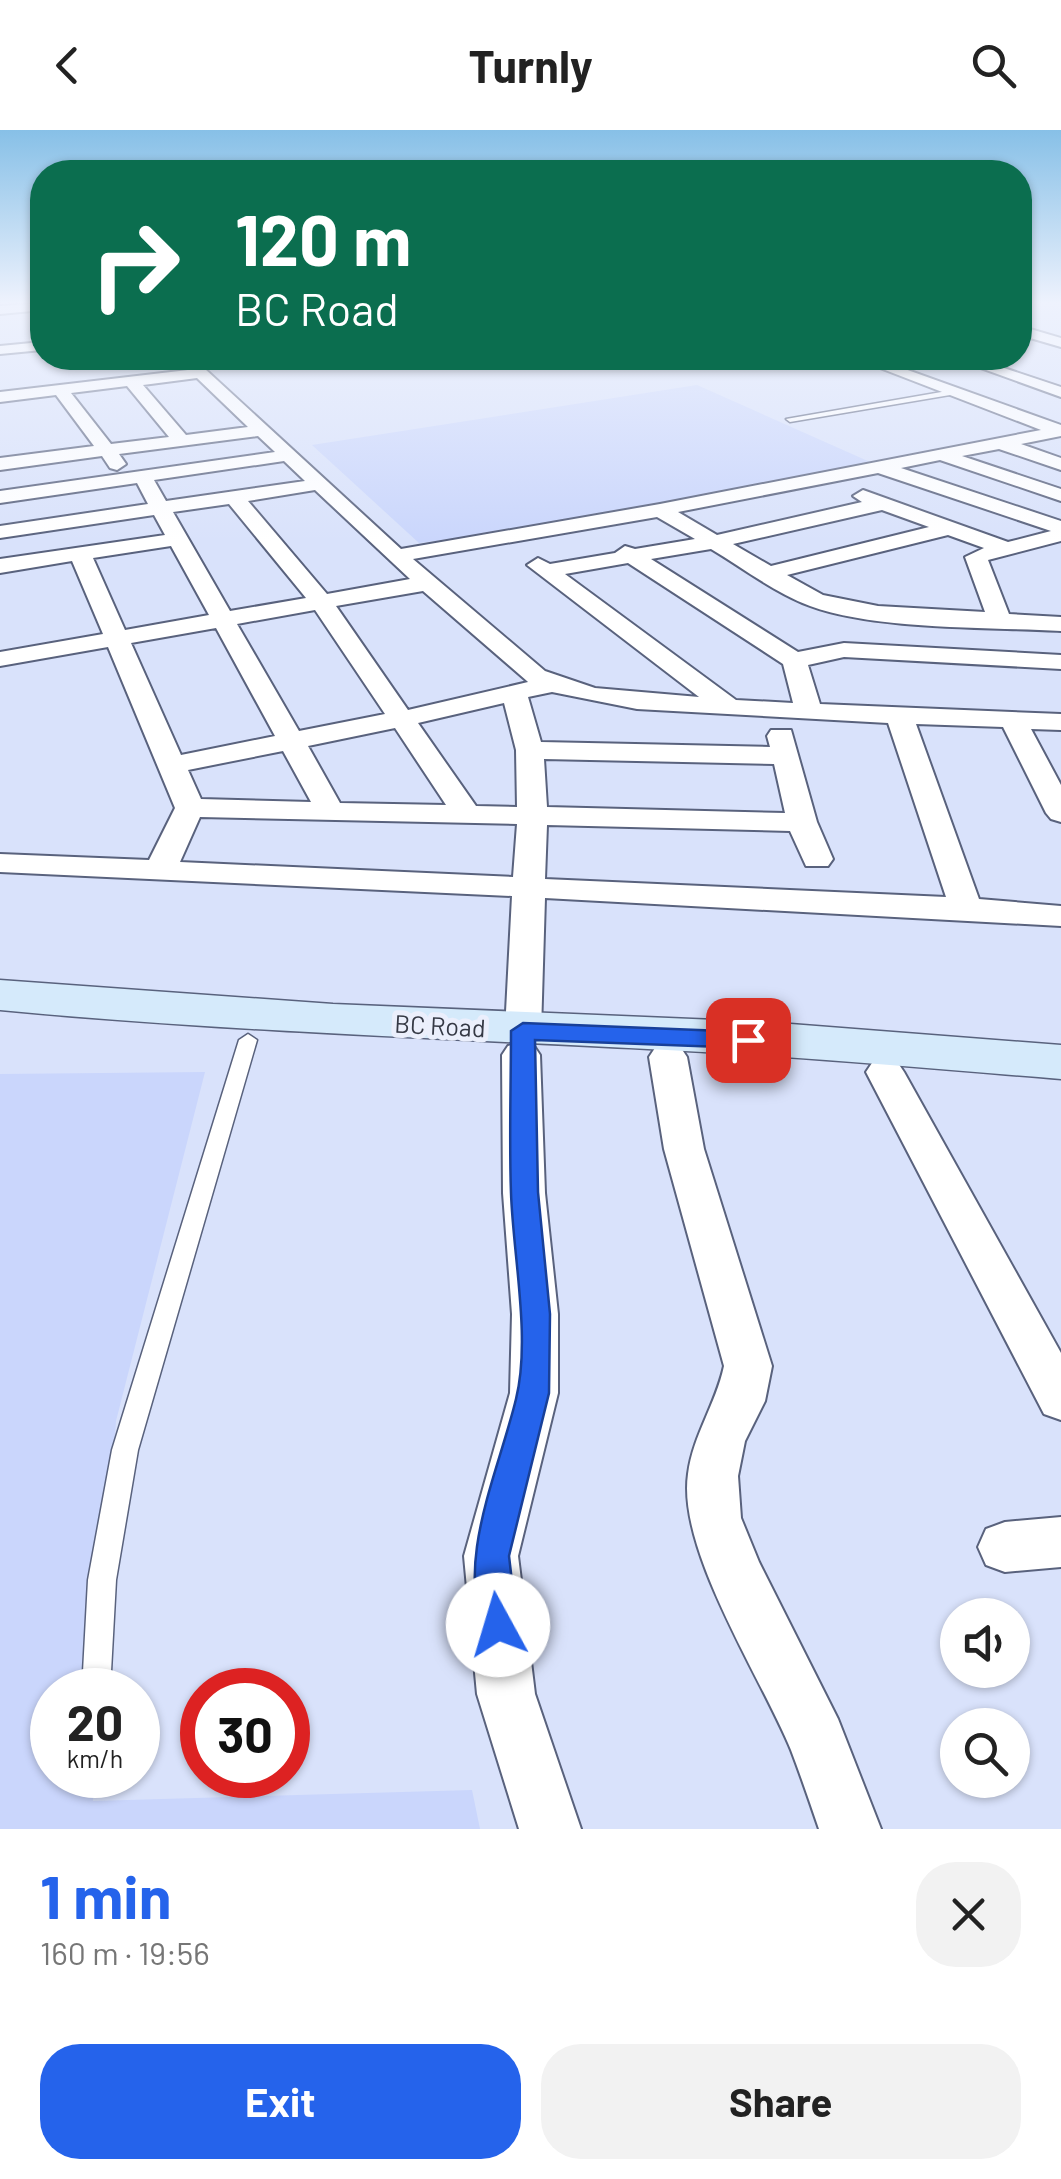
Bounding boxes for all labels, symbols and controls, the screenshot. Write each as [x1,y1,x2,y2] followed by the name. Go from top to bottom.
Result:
[40,38,95,93] icon: back
[468,38,593,92] text: Turnly
[966,38,1021,93] icon: search
[235,196,411,280] text: 120 m
[70,200,200,330] icon: right
[235,281,399,335] text: BC Road
[706,998,791,1083] pin
[394,1008,486,1042] street label: BC Road
[721,1013,776,1068] icon: arrive
[446,1573,550,1677] position arrow
[940,1598,1030,1798] map controls
[940,1598,1030,1688] button: sound
[180,1668,310,1798] speed limit sign: 30
[67,1691,123,1751] text: 20
[940,1708,1030,1798] button: search
[67,1743,123,1773] text: km/h
[40,1859,171,1931] text: 1 min
[916,1862,1021,1967] button: close
[40,1933,210,1971] text: 160 m · 19:56
[40,2044,521,2159] button: Exit
[541,2044,1021,2159] button: Share

